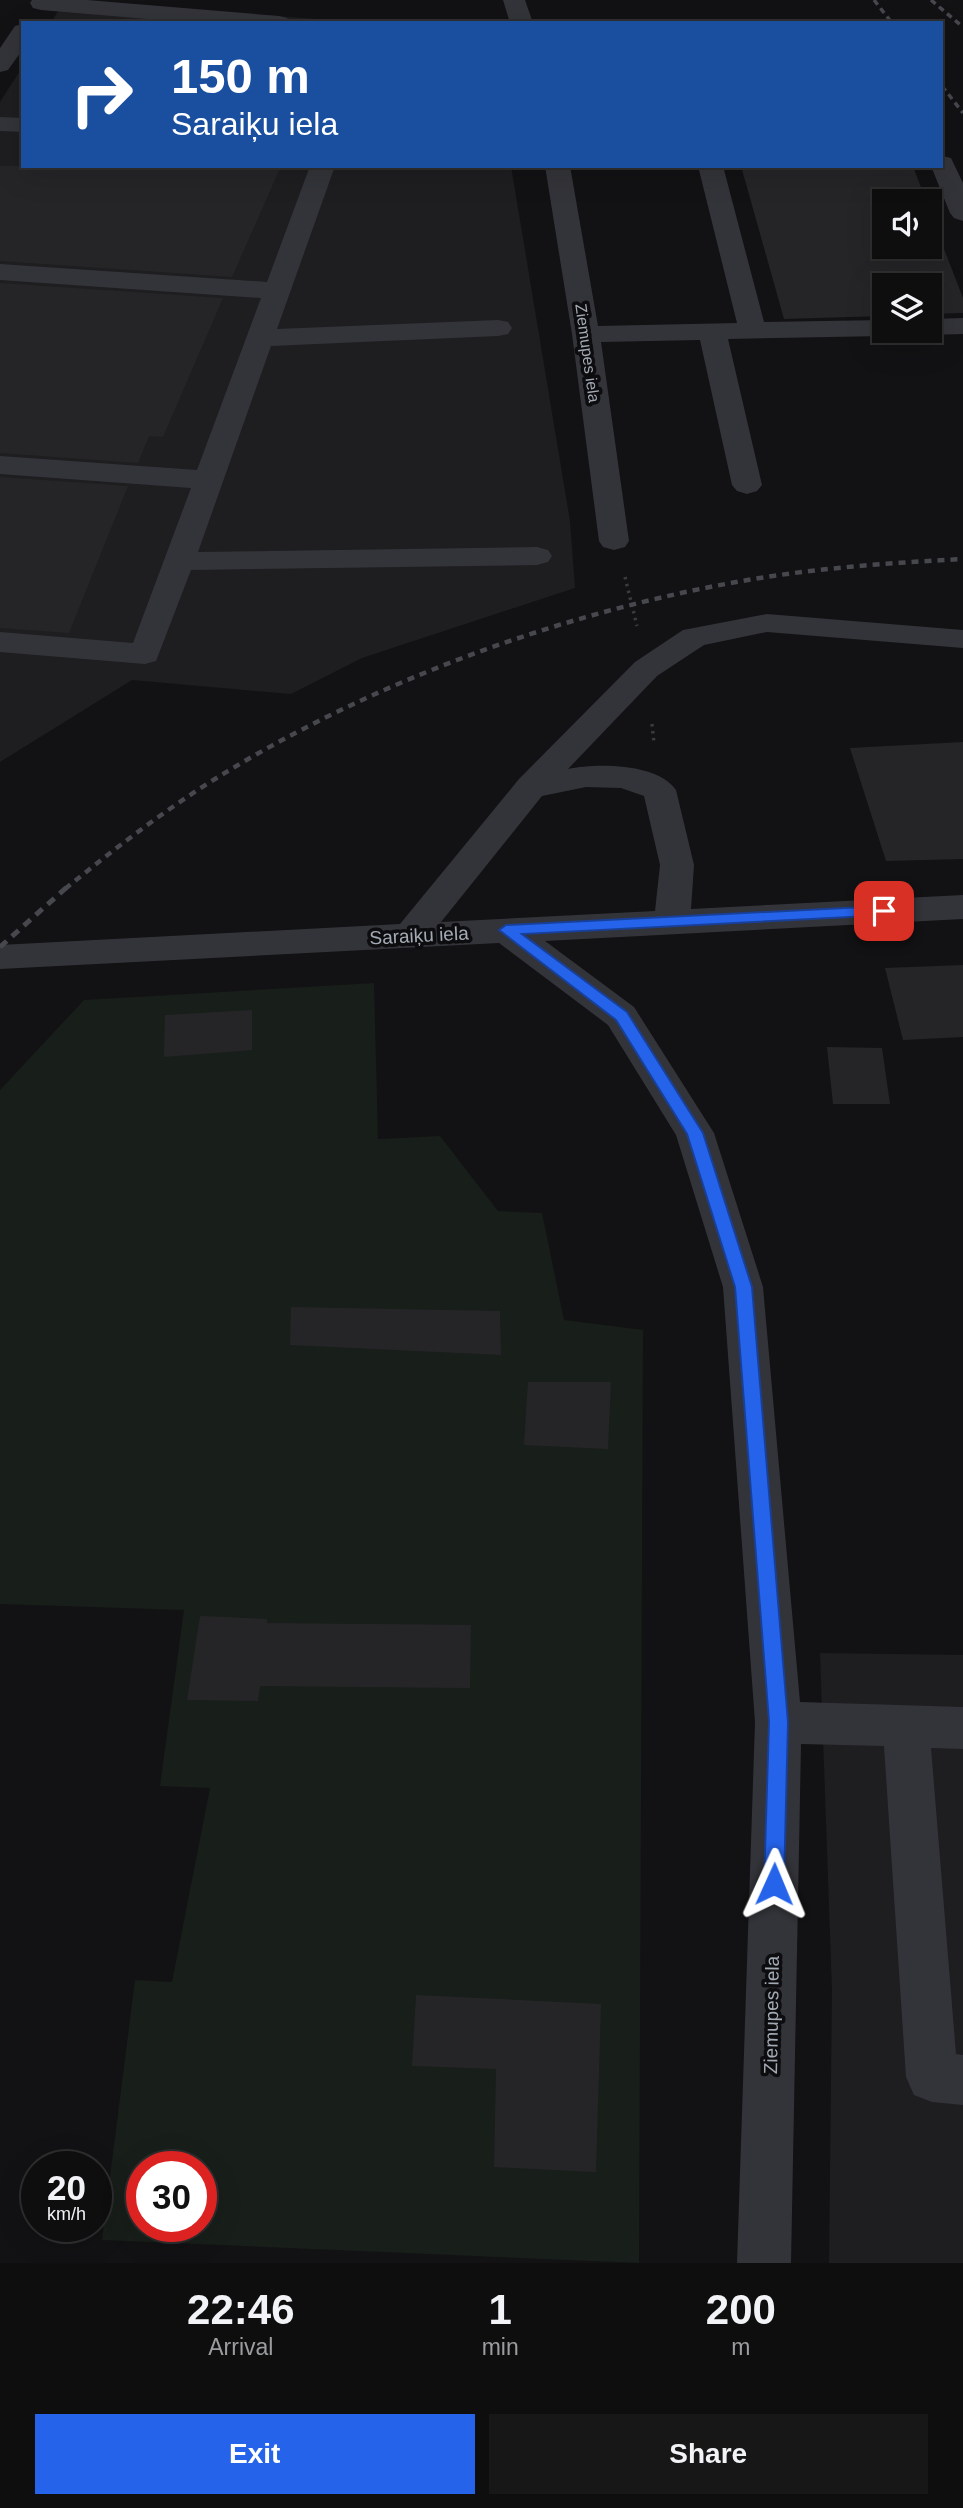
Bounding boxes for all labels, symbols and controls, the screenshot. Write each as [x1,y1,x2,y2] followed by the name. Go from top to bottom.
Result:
[56,49,147,140] icon: right
[171,49,310,103] text: 150 m
[171,106,338,142] text: Saraiķu iela
[872,189,942,343] map controls
[872,189,942,259] button: sound
[872,273,942,343] button: layers
[572,303,603,404] street label: Ziemupes iela
[854,881,914,941] pin
[865,892,903,930] icon: arrive
[369,922,470,949] street label: Saraiķu iela
[737,1847,811,1921] position arrow
[760,1955,783,2074] street label: Ziemupes iela
[126,2151,217,2242] speed limit sign: 30
[47,2168,86,2207] text: 20
[47,2204,86,2224] text: km/h
[187,2286,295,2333] text: 22:46
[488,2286,512,2333] text: 1
[706,2286,776,2333] text: 200
[208,2334,273,2360] text: Arrival
[482,2334,519,2360] text: min
[731,2334,750,2360] text: m
[35,2414,475,2494] button: Exit
[489,2414,928,2494] button: Share

